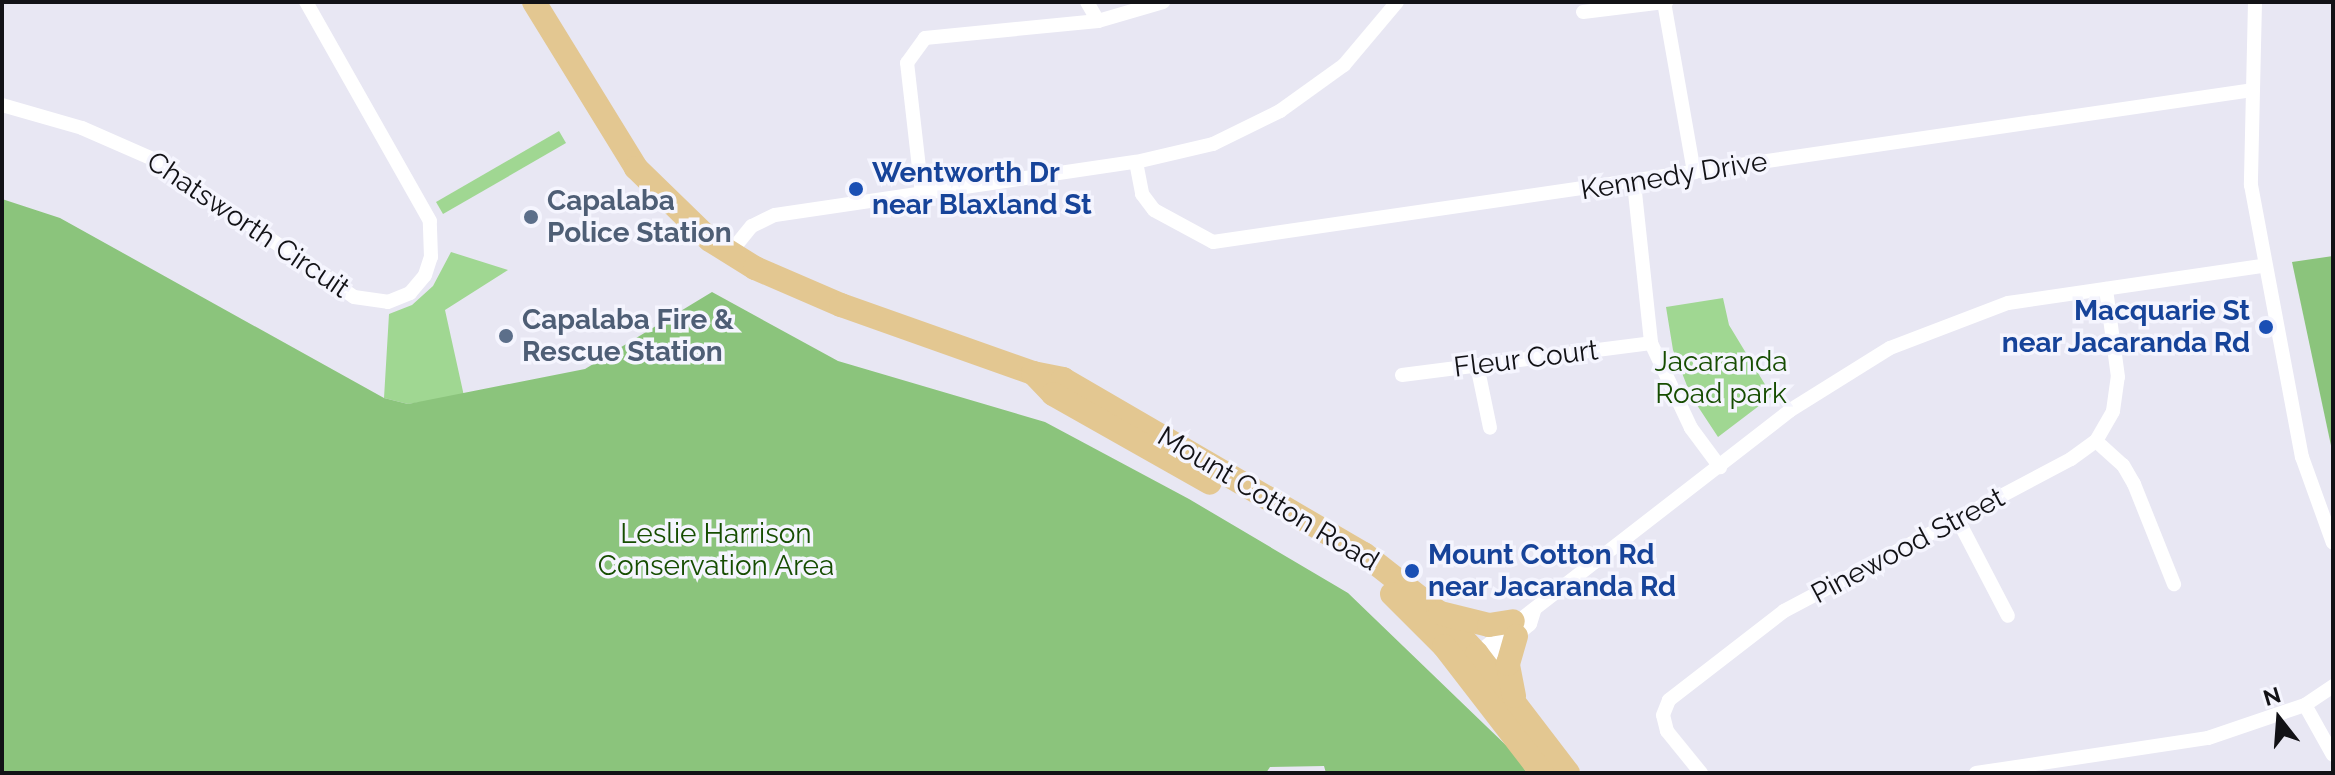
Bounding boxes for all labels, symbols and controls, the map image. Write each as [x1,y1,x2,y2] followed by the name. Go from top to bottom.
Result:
[140,145,356,305] street label: Chatsworth Circuit
[1578,145,1770,207] street label: Kennedy Drive
[872,156,1092,222] place label: Wentworth Dr near Blaxland St
[847,180,865,198] marker: Wentworth Dr near Blaxland St
[547,184,732,250] place label: Capalaba Police Station
[522,208,540,226] marker: Capalaba Police Station
[2000,294,2250,360] place label: Macquarie St near Jacaranda Rd
[522,303,734,369] place label: Capalaba Fire & Rescue Station
[2257,318,2275,336] marker: Macquarie St near Jacaranda Rd
[497,327,515,345] marker: Capalaba Fire & Rescue Station
[1452,333,1600,385] street label: Fleur Court
[1654,345,1788,411] park label: Jacaranda Road park
[1151,420,1385,578] street label: Mount Cotton Road
[1806,481,2010,611] street label: Pinewood Street
[597,517,835,583] park label: Leslie Harrison Conservation Area
[1428,538,1678,604] place label: Mount Cotton Rd near Jacaranda Rd
[1403,562,1421,580] marker: Mount Cotton Rd near Jacaranda Rd
[2239,679,2319,759] north arrow
[2260,681,2284,711] text: N

